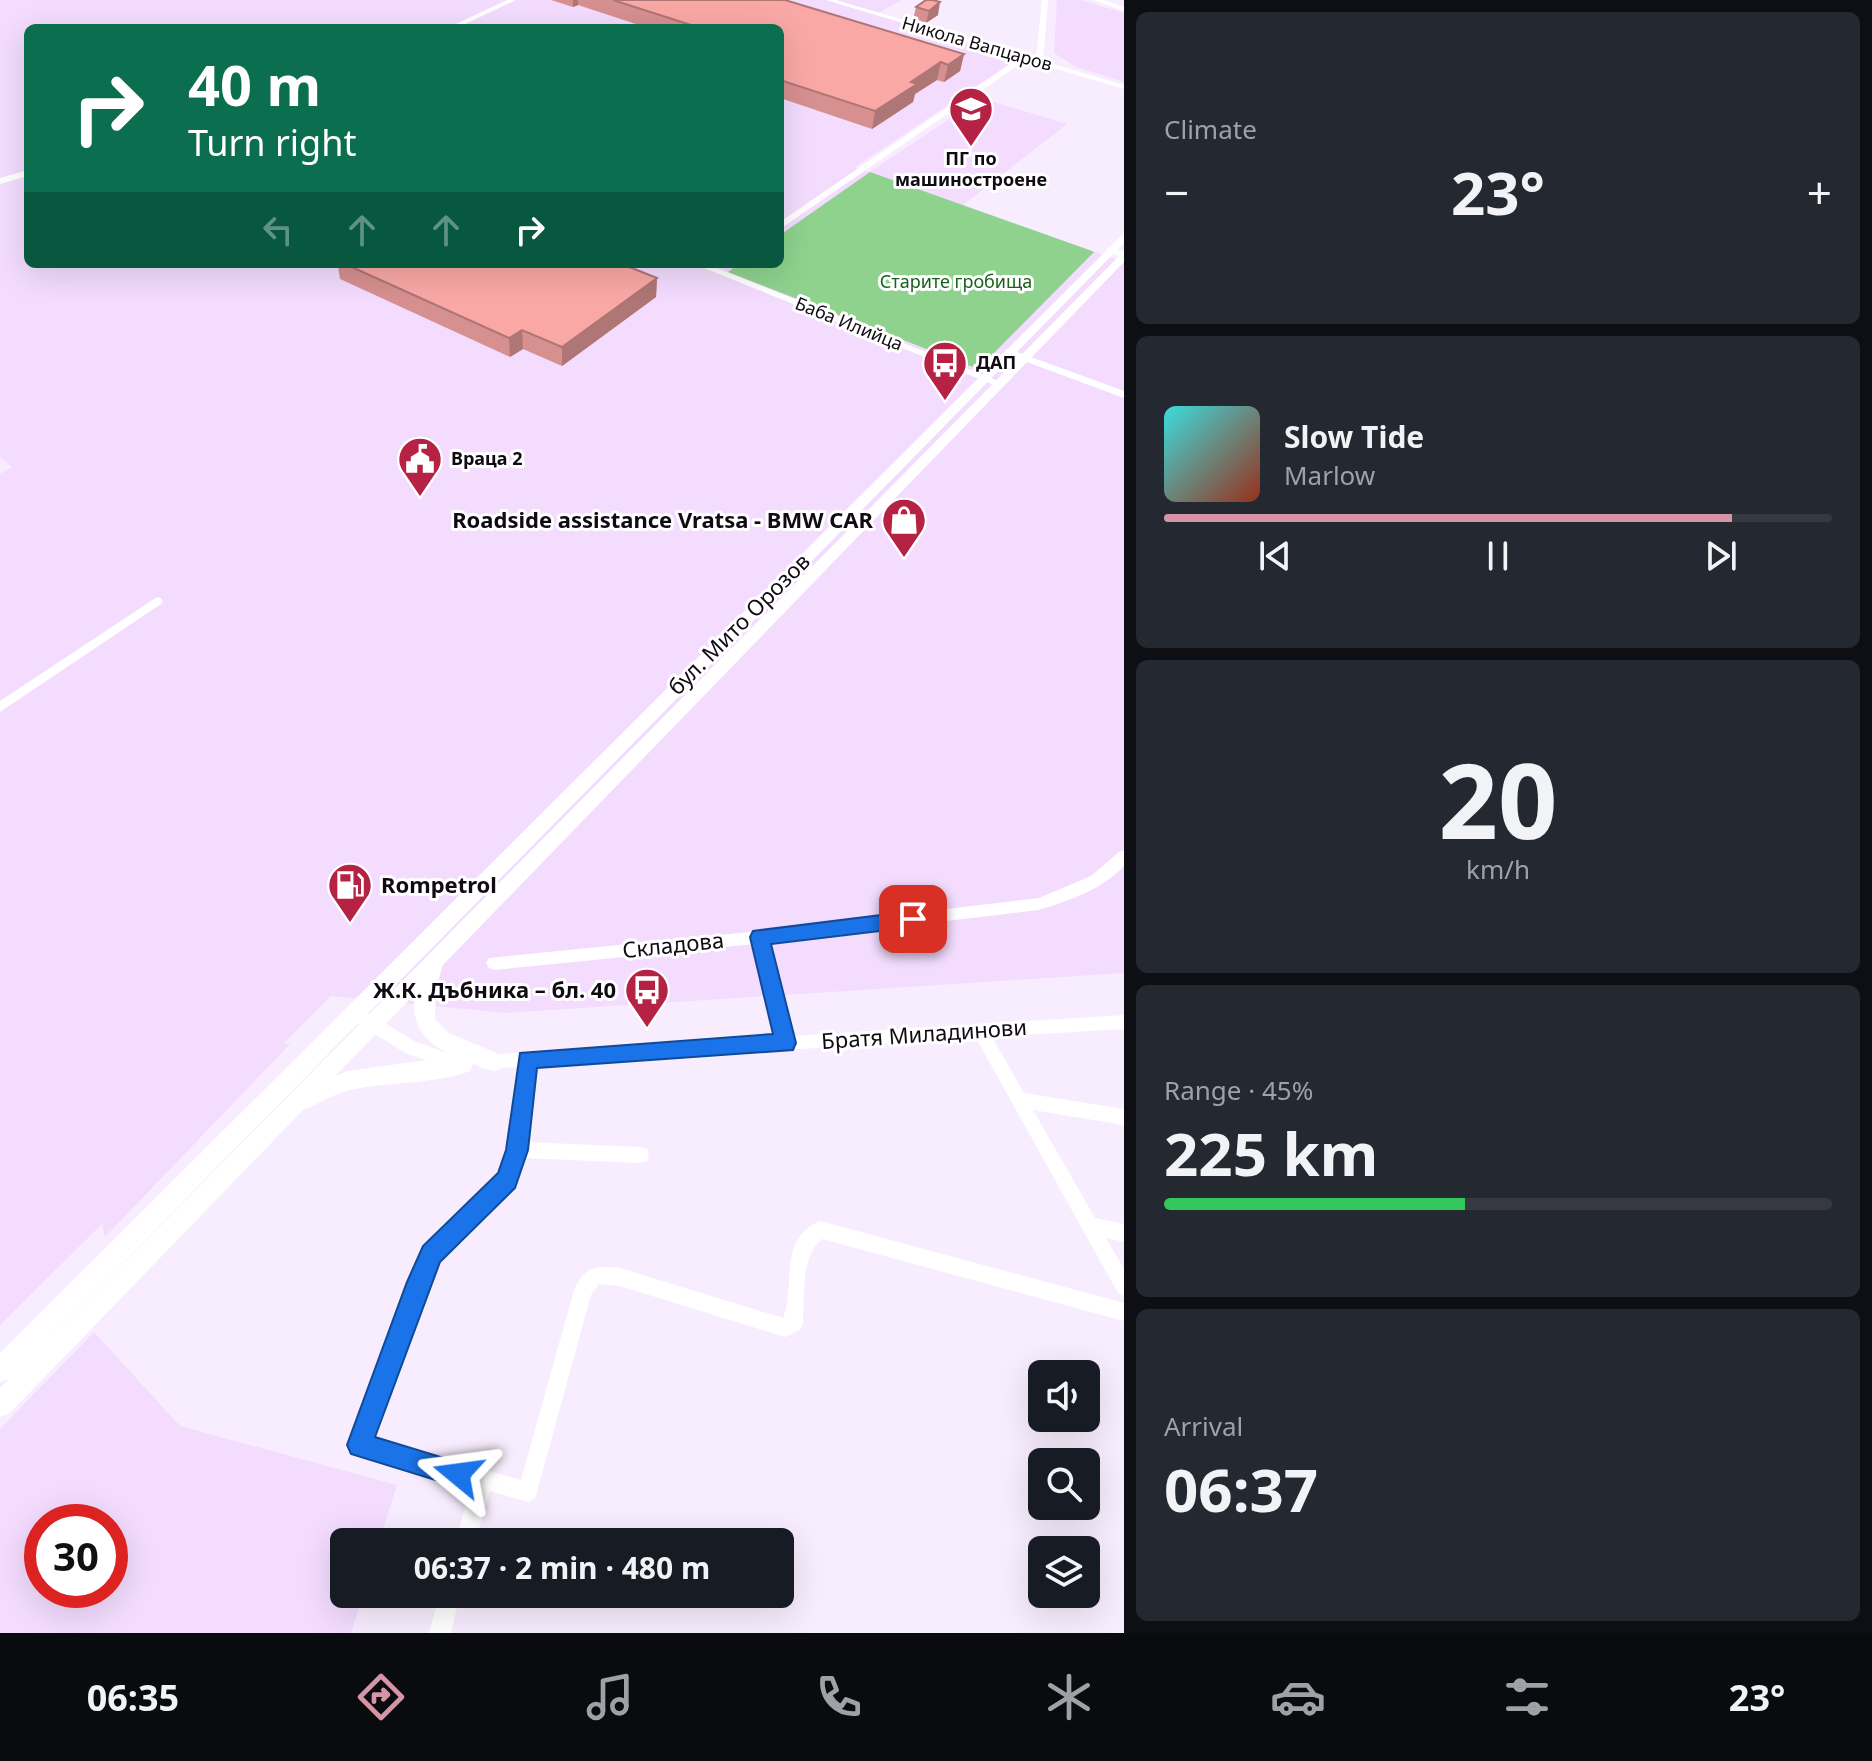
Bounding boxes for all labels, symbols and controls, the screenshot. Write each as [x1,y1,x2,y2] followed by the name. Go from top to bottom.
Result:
[899,10,1055,76] street label: Никола Вапцаров
[188,46,321,122] text: 40 m
[56,56,160,160] icon: right
[947,85,995,148] school or university icon: ПГ по машиностроене
[1164,111,1257,147] text: Climate
[188,118,356,167] text: Turn right
[895,146,1047,191] place label: ПГ по машиностроене
[1451,151,1545,233] text: 23°
[1164,162,1189,222] text: −
[1807,162,1832,222] text: +
[256,208,300,252] icon: left
[340,208,384,252] icon: ahead
[424,208,468,252] icon: ahead
[508,208,552,252] icon: right
[880,269,1032,293] park label: Старите гробища
[792,291,907,356] street label: Баба Илийца
[921,339,969,402] bus stop icon: ДАП
[976,350,1016,374] place label: ДАП
[1284,416,1424,457] text: Slow Tide
[396,435,444,498] public building icon: Враца 2
[451,446,522,470] place label: Враца 2
[1284,457,1375,493] text: Marlow
[880,496,928,559] shop icon: Roadside assistance Vratsa - BMW CAR
[452,504,874,534] place label: Roadside assistance Vratsa - BMW CAR
[1253,534,1297,578] icon: previous
[1476,534,1520,578] icon: pause
[1699,534,1743,578] icon: next
[661,546,816,701] street label: бул. Мито Орозов
[1439,728,1557,869] text: 20
[1466,851,1530,887] text: km/h
[326,861,374,924] fuel station icon: Rompetrol
[381,869,497,899] place label: Rompetrol
[879,885,947,953] pin
[891,897,935,941] icon: arrive
[621,924,725,964] street label: Складова
[623,966,671,1029] bus stop icon: Ж.К. Дъбника – бл. 40
[373,974,616,1004] place label: Ж.К. Дъбника – бл. 40
[820,1011,1028,1055] street label: Братя Миладинови
[1164,1072,1313,1108] text: Range · 45%
[1164,1112,1378,1194] text: 225 km
[1028,1360,1100,1608] map controls
[1028,1360,1100,1432] button: sound
[1164,1408,1243,1444] text: Arrival
[416,1432,500,1516] position arrow
[1028,1448,1100,1520] button: search
[1164,1448,1318,1530] text: 06:37
[24,1504,128,1608] speed limit sign: 30
[1028,1536,1100,1608] button: layers
[414,1547,710,1588] text: 06:37 · 2 min · 480 m
[353,1669,409,1725] icon: directions
[582,1669,638,1725] icon: music
[811,1669,867,1725] icon: phone
[1041,1669,1097,1725] icon: climate
[1270,1669,1326,1725] icon: car
[1499,1669,1555,1725] icon: filters
[87,1673,179,1722] text: 06:35
[1729,1673,1785,1722] text: 23°

